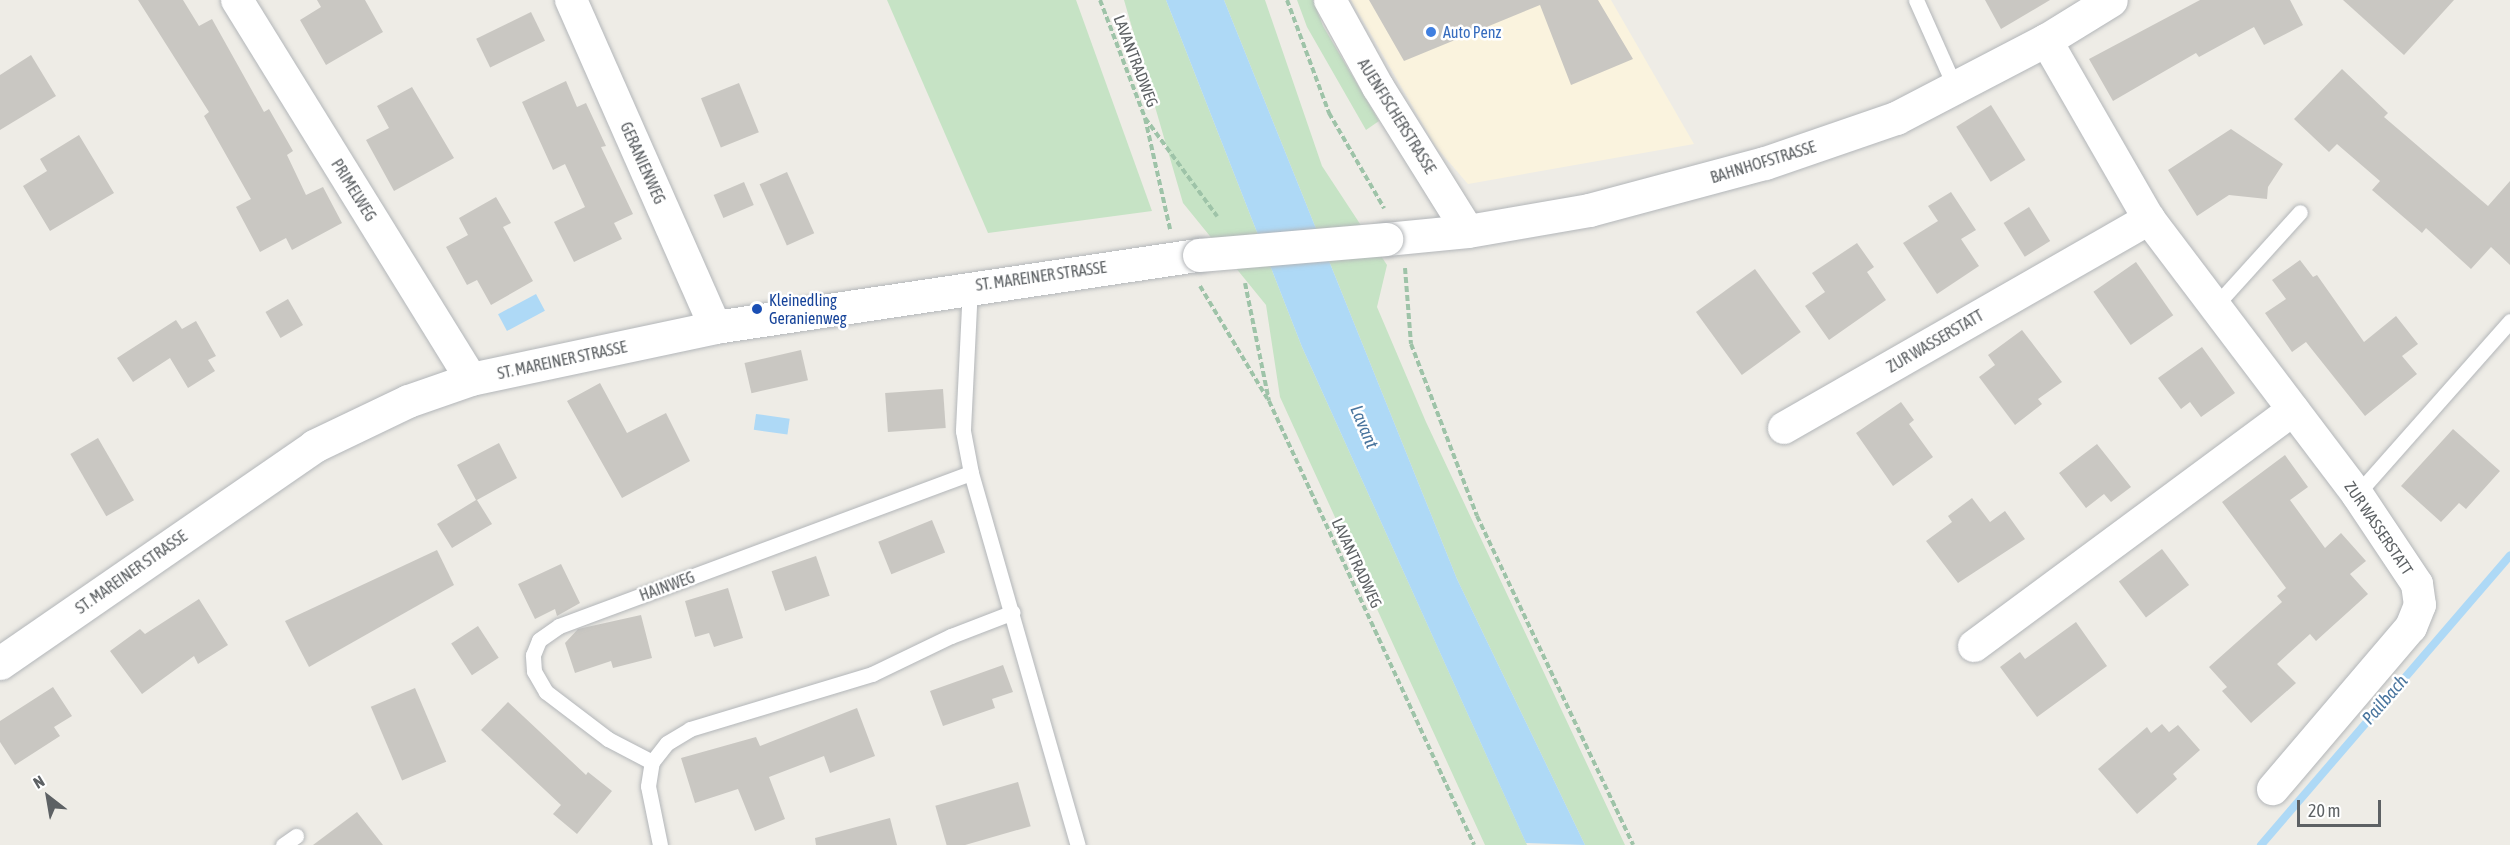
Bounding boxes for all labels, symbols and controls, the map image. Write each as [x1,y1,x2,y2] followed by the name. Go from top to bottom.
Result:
[1110,12,1162,110] street label: LAVANTRADWEG
[1443,22,1501,42] place label: Auto Penz
[1424,25,1438,39] marker: Auto Penz
[1354,55,1440,177] street label: AUENFISCHERSTRASSE
[616,119,670,207] street label: GERANIENWEG
[1708,137,1818,187] street label: BAHNHOFSTRASSE
[327,155,381,225] street label: PRIMELWEG
[974,257,1108,295] street label: ST. MAREINER STRASSE
[769,290,847,328] place label: Kleinedling Geranienweg
[750,302,764,316] marker: Kleinedling Geranienweg
[1883,306,1987,376] street label: ZUR WASSERSTATT
[496,337,628,383] street label: ST. MAREINER STRASSE
[1345,402,1383,452] water label: Lavant
[2341,478,2417,578] street label: ZUR WASSERSTATT
[1328,515,1386,611] street label: LAVANTRADWEG
[72,526,190,618] street label: ST. MAREINER STRASSE
[637,567,697,605] street label: HAINWEG
[2358,671,2412,729] water label: Pailbach
[18,767,78,827] north arrow
[30,771,47,792] text: N
[2300,788,2384,826] scale bar
[2308,800,2340,821] text: 20 m

